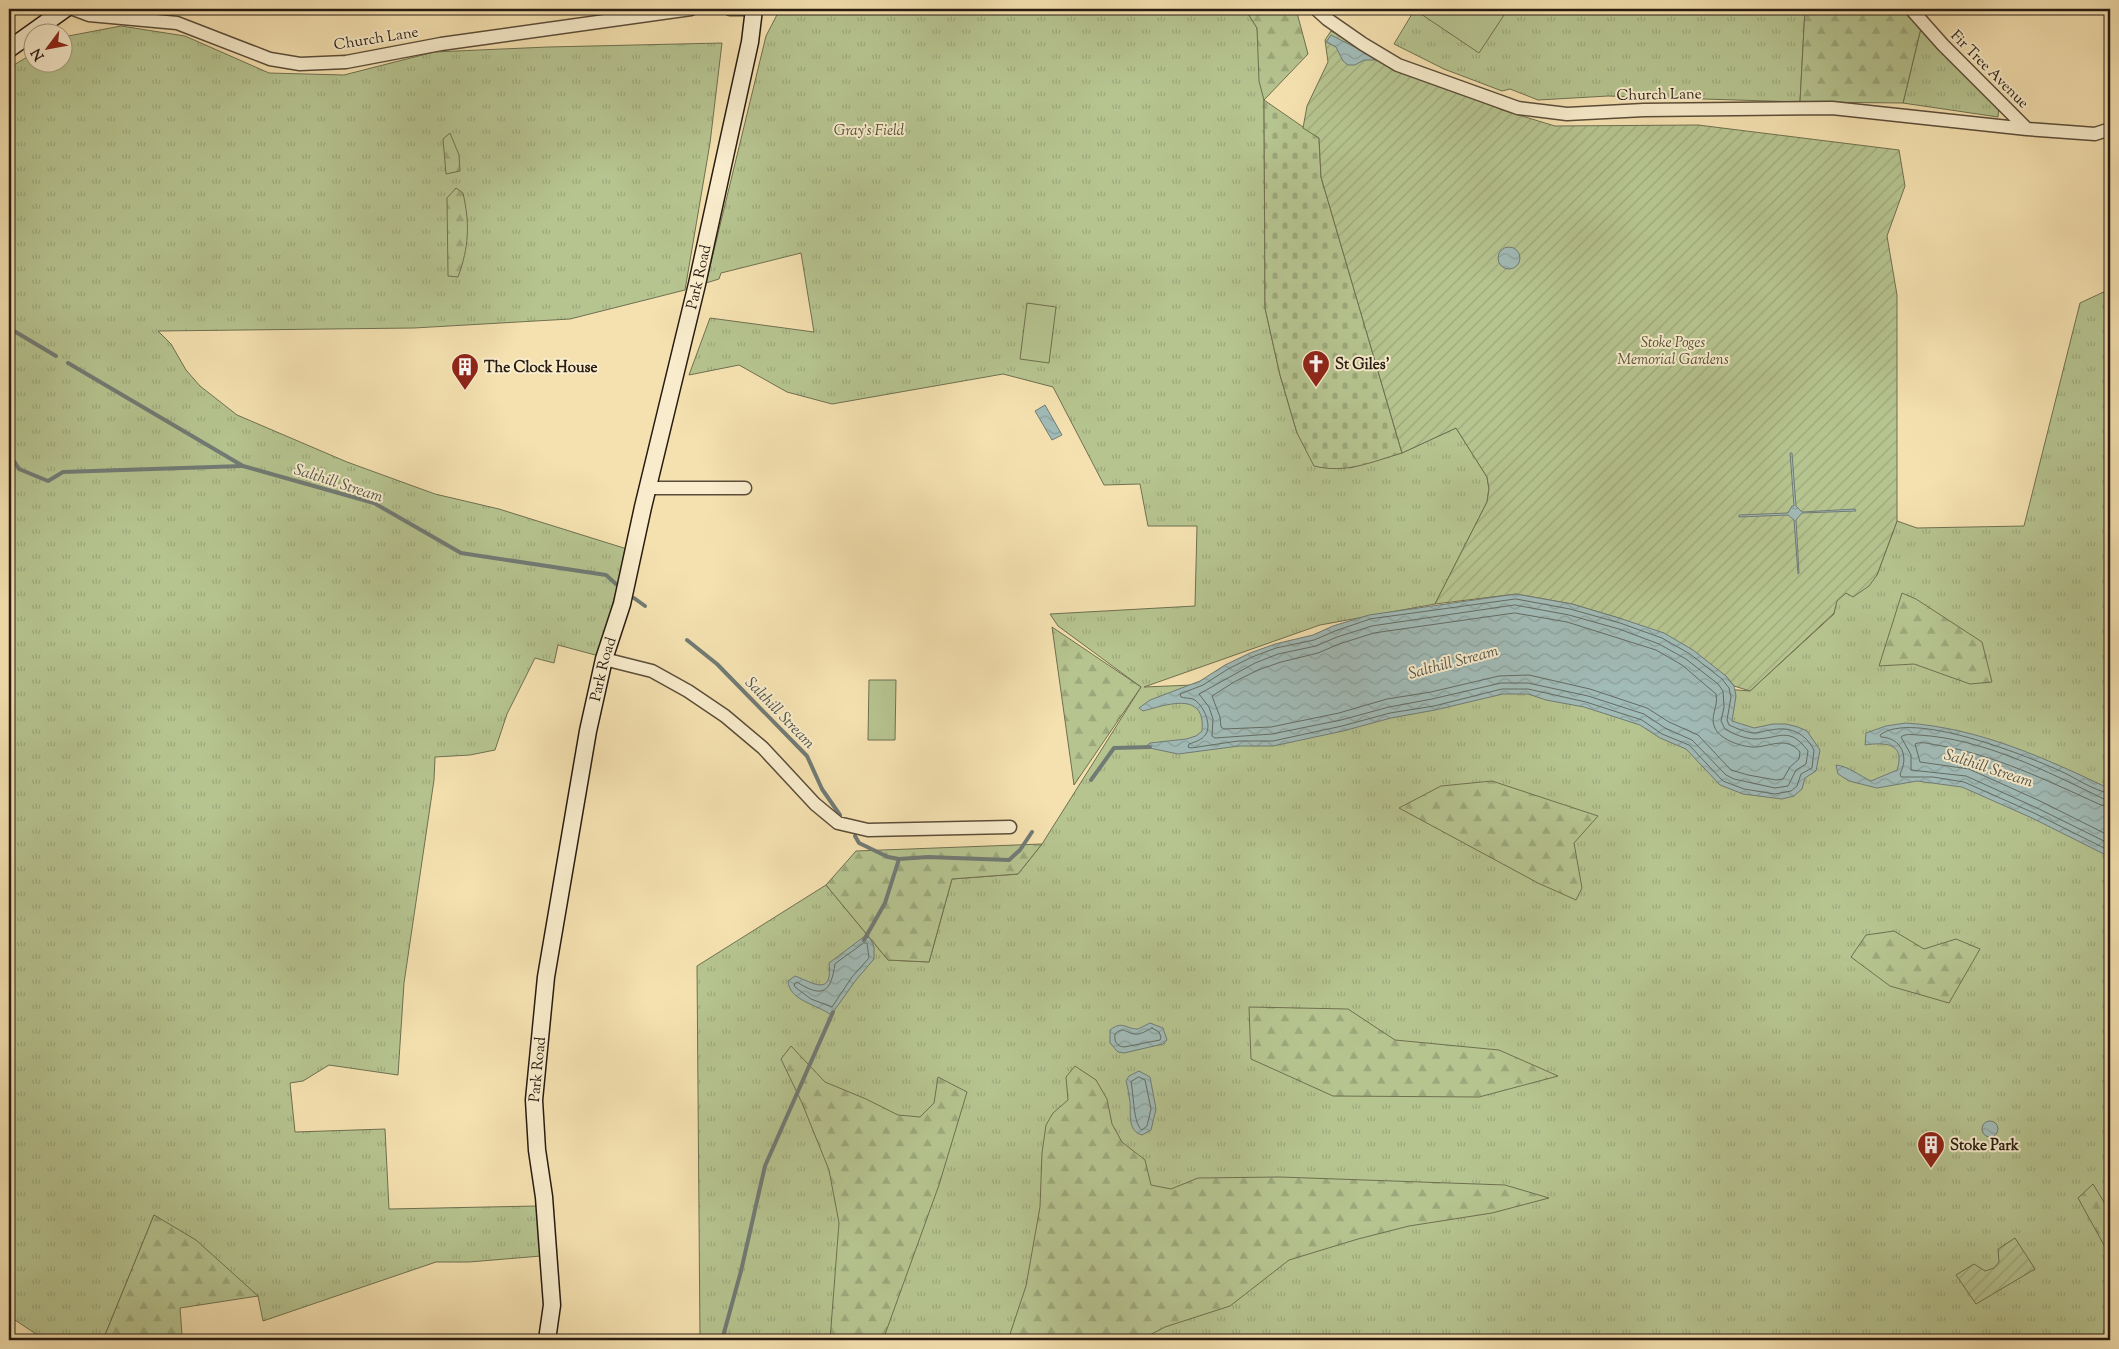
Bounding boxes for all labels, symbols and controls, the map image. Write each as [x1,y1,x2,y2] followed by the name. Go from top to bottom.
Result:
[22,22,72,72] north arrow
[332,22,420,57] street label: Church Lane
[1945,26,2033,114] street label: Fir Tree Avenue
[27,44,50,64] text: N
[1616,84,1702,107] street label: Church Lane
[834,121,905,142] park label: Gray's Field
[682,242,717,312] street label: Park Road
[1617,333,1729,371] park label: Stoke Poges Memorial Gardens
[1301,349,1331,388] church icon: St Giles'
[450,352,480,391] building icon: The Clock House
[1335,355,1390,376] place label: St Giles'
[484,358,597,379] place label: The Clock House
[291,459,386,510] water label: Salthill Stream
[586,634,623,704] street label: Park Road
[1406,640,1501,686] water label: Salthill Stream
[739,672,820,755] water label: Salthill Stream
[1941,744,2036,795] water label: Salthill Stream
[525,1035,552,1103] street label: Park Road
[1916,1130,1946,1169] building icon: Stoke Park
[1950,1136,2020,1157] place label: Stoke Park

